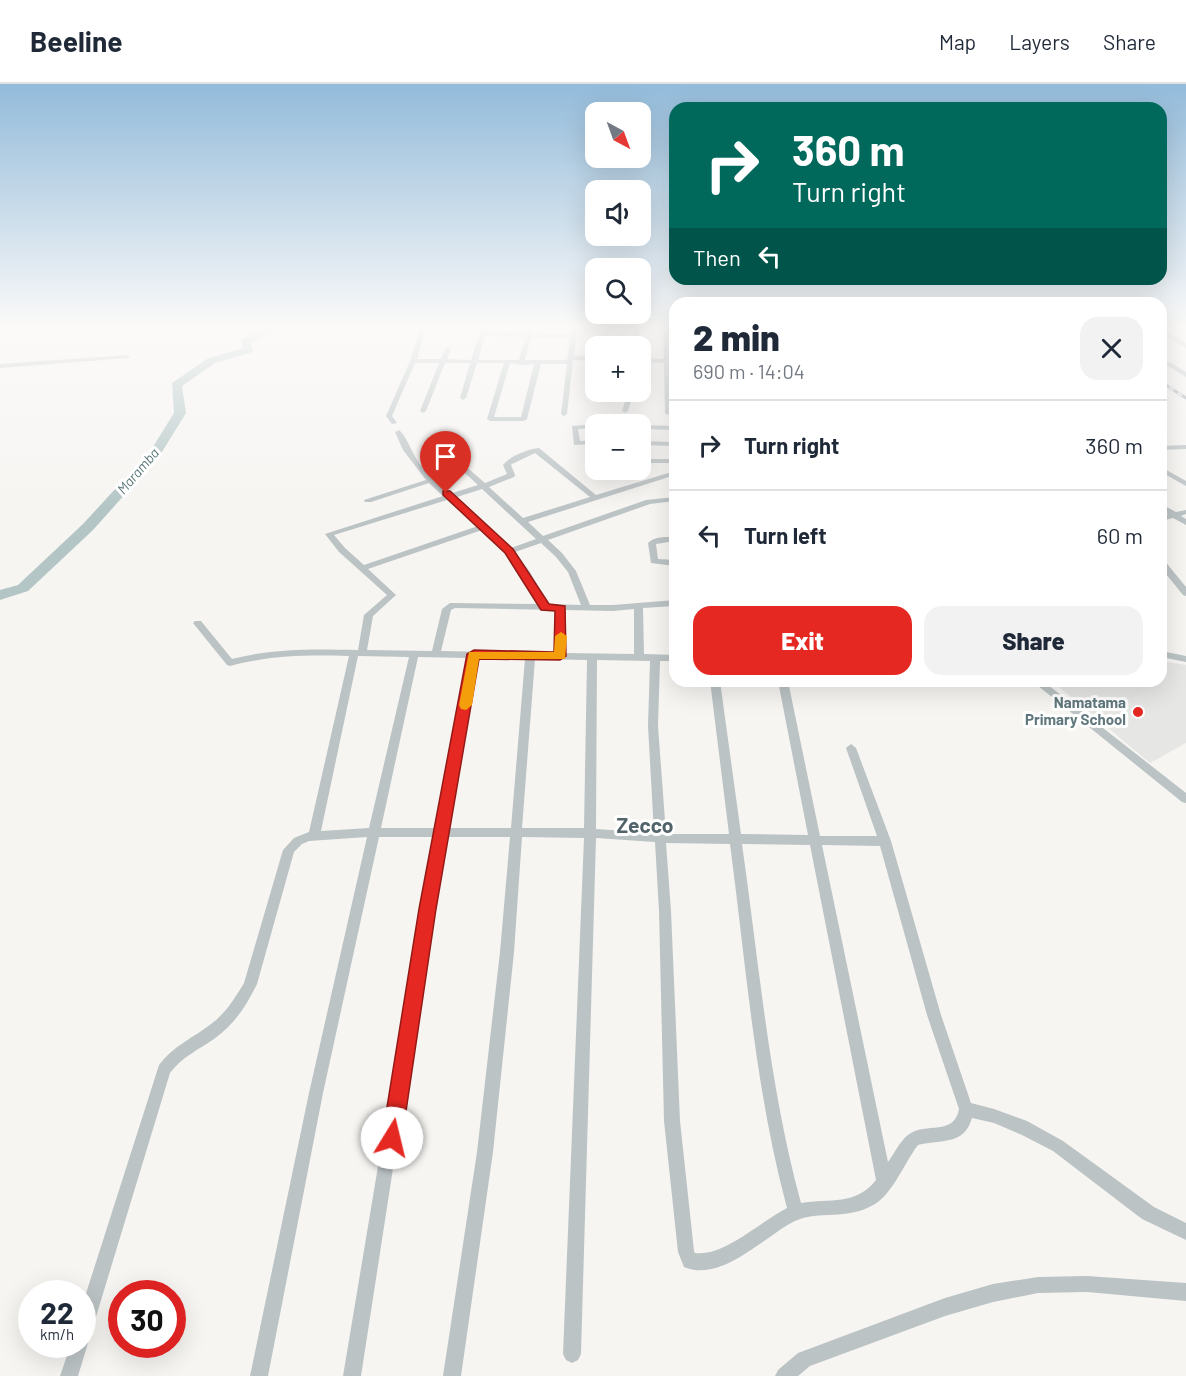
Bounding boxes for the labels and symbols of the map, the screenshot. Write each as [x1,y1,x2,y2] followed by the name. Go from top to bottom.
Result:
[585,102,651,168] north arrow
[420,431,471,493] pin
[113,444,162,497] water label: Maramba
[1025,693,1126,728] place label: Namatama Primary School
[1131,705,1145,719] marker: Namatama Primary School
[616,812,674,837] district label: Zecco
[360,1106,424,1170] position arrow
[108,1280,186,1358] speed limit sign: 30

